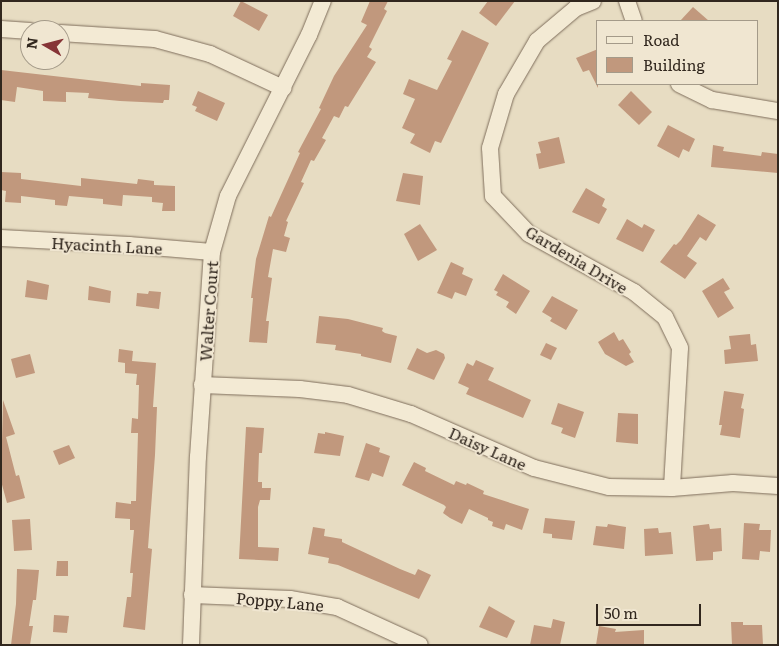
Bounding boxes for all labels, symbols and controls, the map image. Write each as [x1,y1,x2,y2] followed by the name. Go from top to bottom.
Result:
[20,20,70,70] north arrow
[596,20,759,85] legend
[643,28,679,51] text: Road
[20,36,42,50] text: N
[643,53,705,76] text: Building
[523,221,631,297] street label: Gardenia Drive
[51,232,163,258] street label: Hyacinth Lane
[195,260,221,362] street label: Walter Court
[446,422,530,474] street label: Daisy Lane
[235,588,325,614] street label: Poppy Lane
[599,594,704,626] scale bar
[604,601,638,624] text: 50 m

